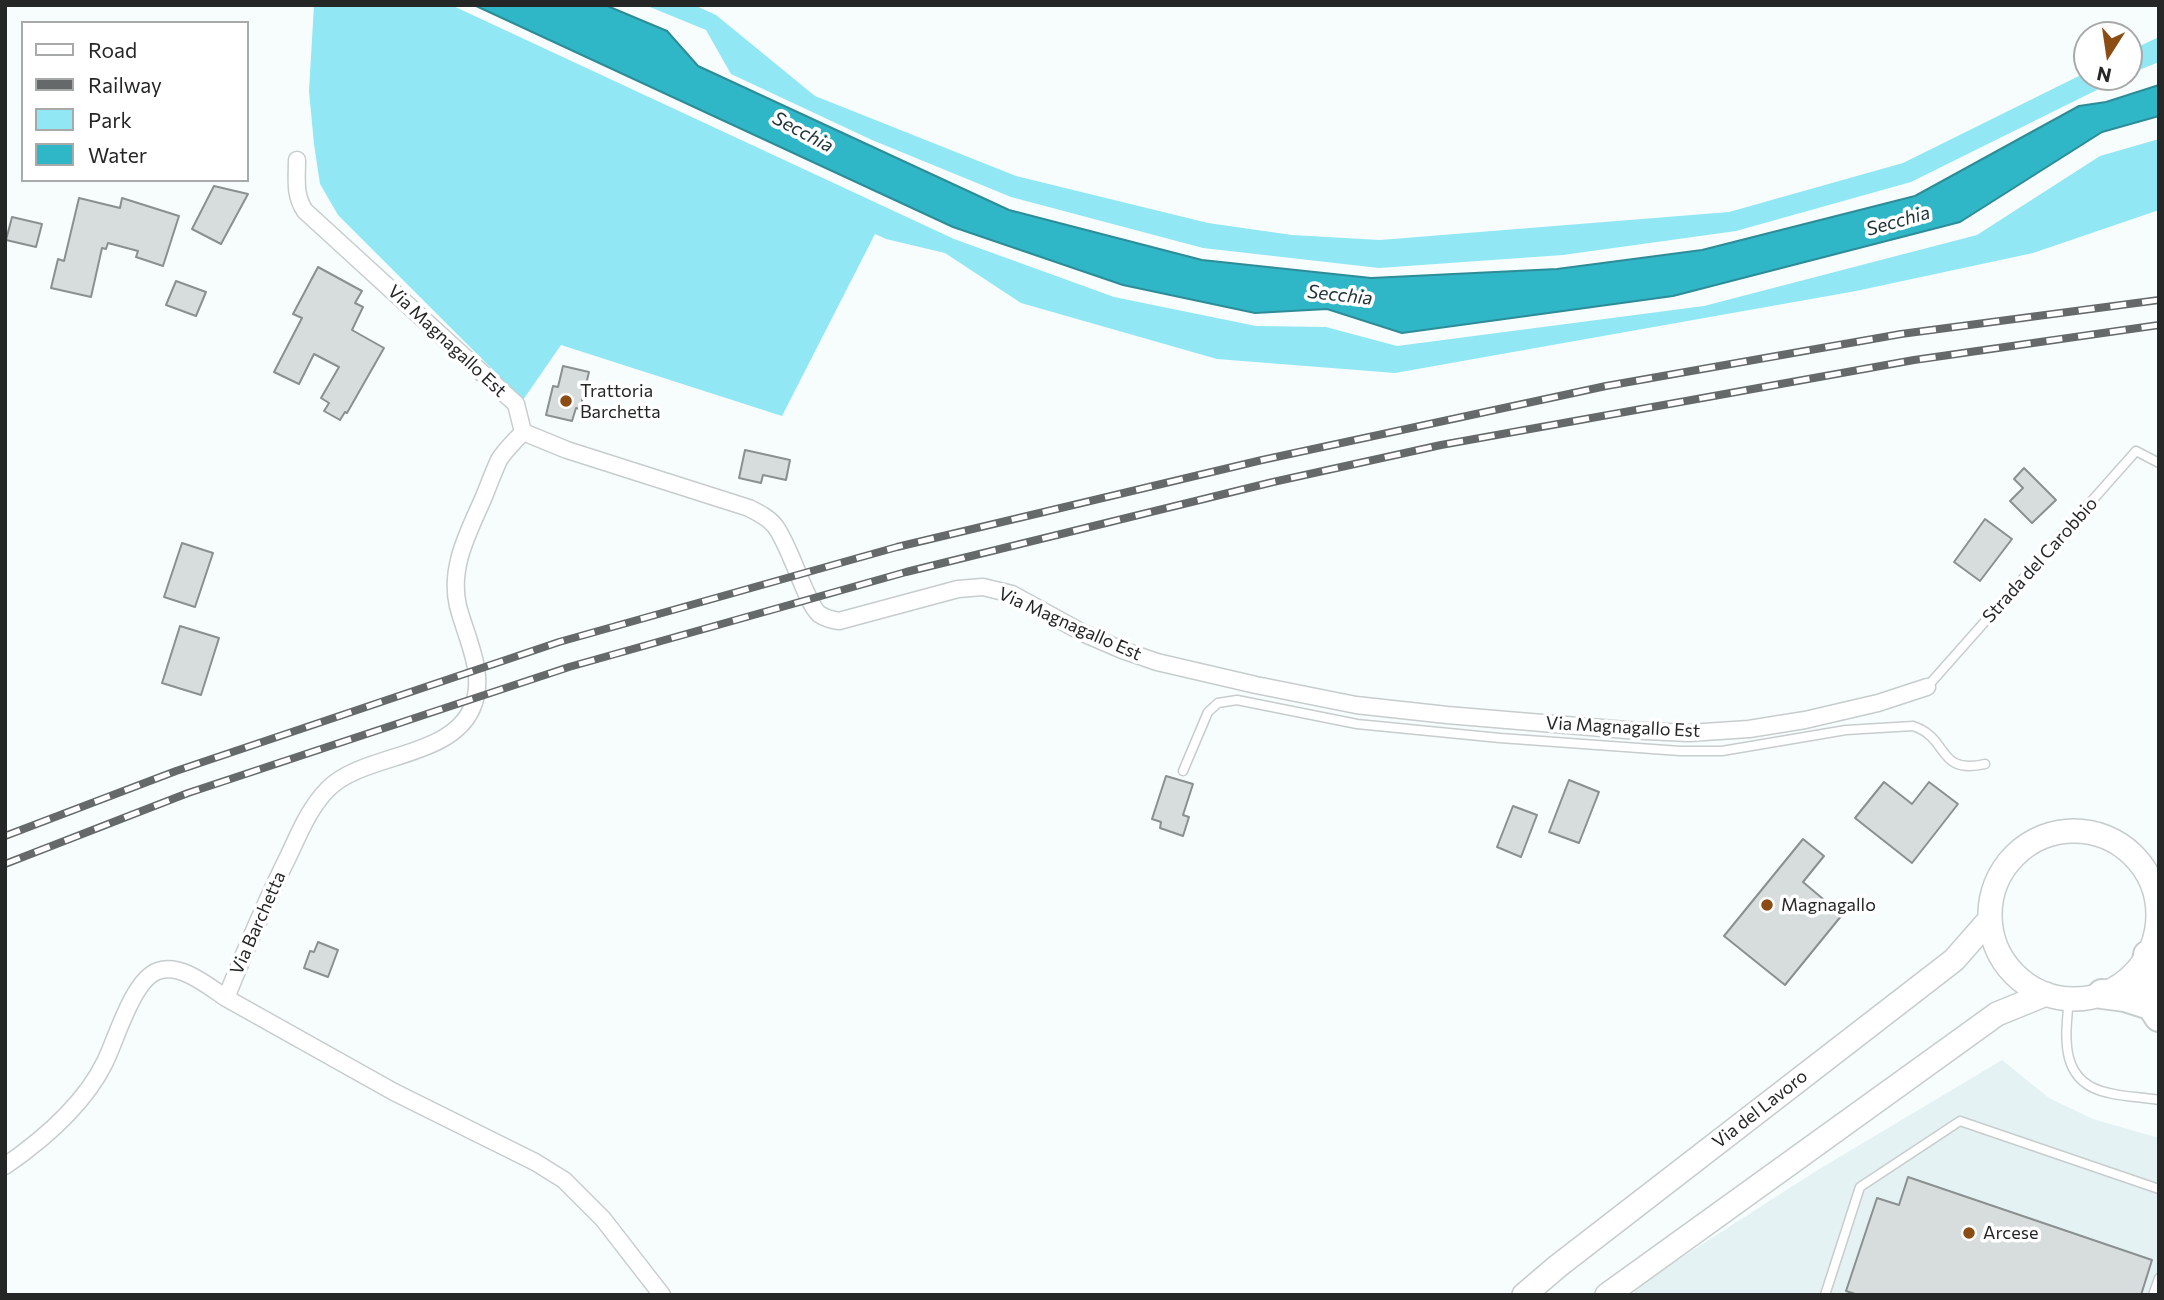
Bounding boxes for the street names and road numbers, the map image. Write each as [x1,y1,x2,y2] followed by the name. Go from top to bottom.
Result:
[383,280,511,402] street label: Via Magnagallo Est
[1978,493,2102,627] street label: Strada del Carobbio
[995,583,1145,665] street label: Via Magnagallo Est
[1545,712,1701,742] street label: Via Magnagallo Est
[226,868,290,978] street label: Via Barchetta
[1708,1065,1812,1153] street label: Via del Lavoro

